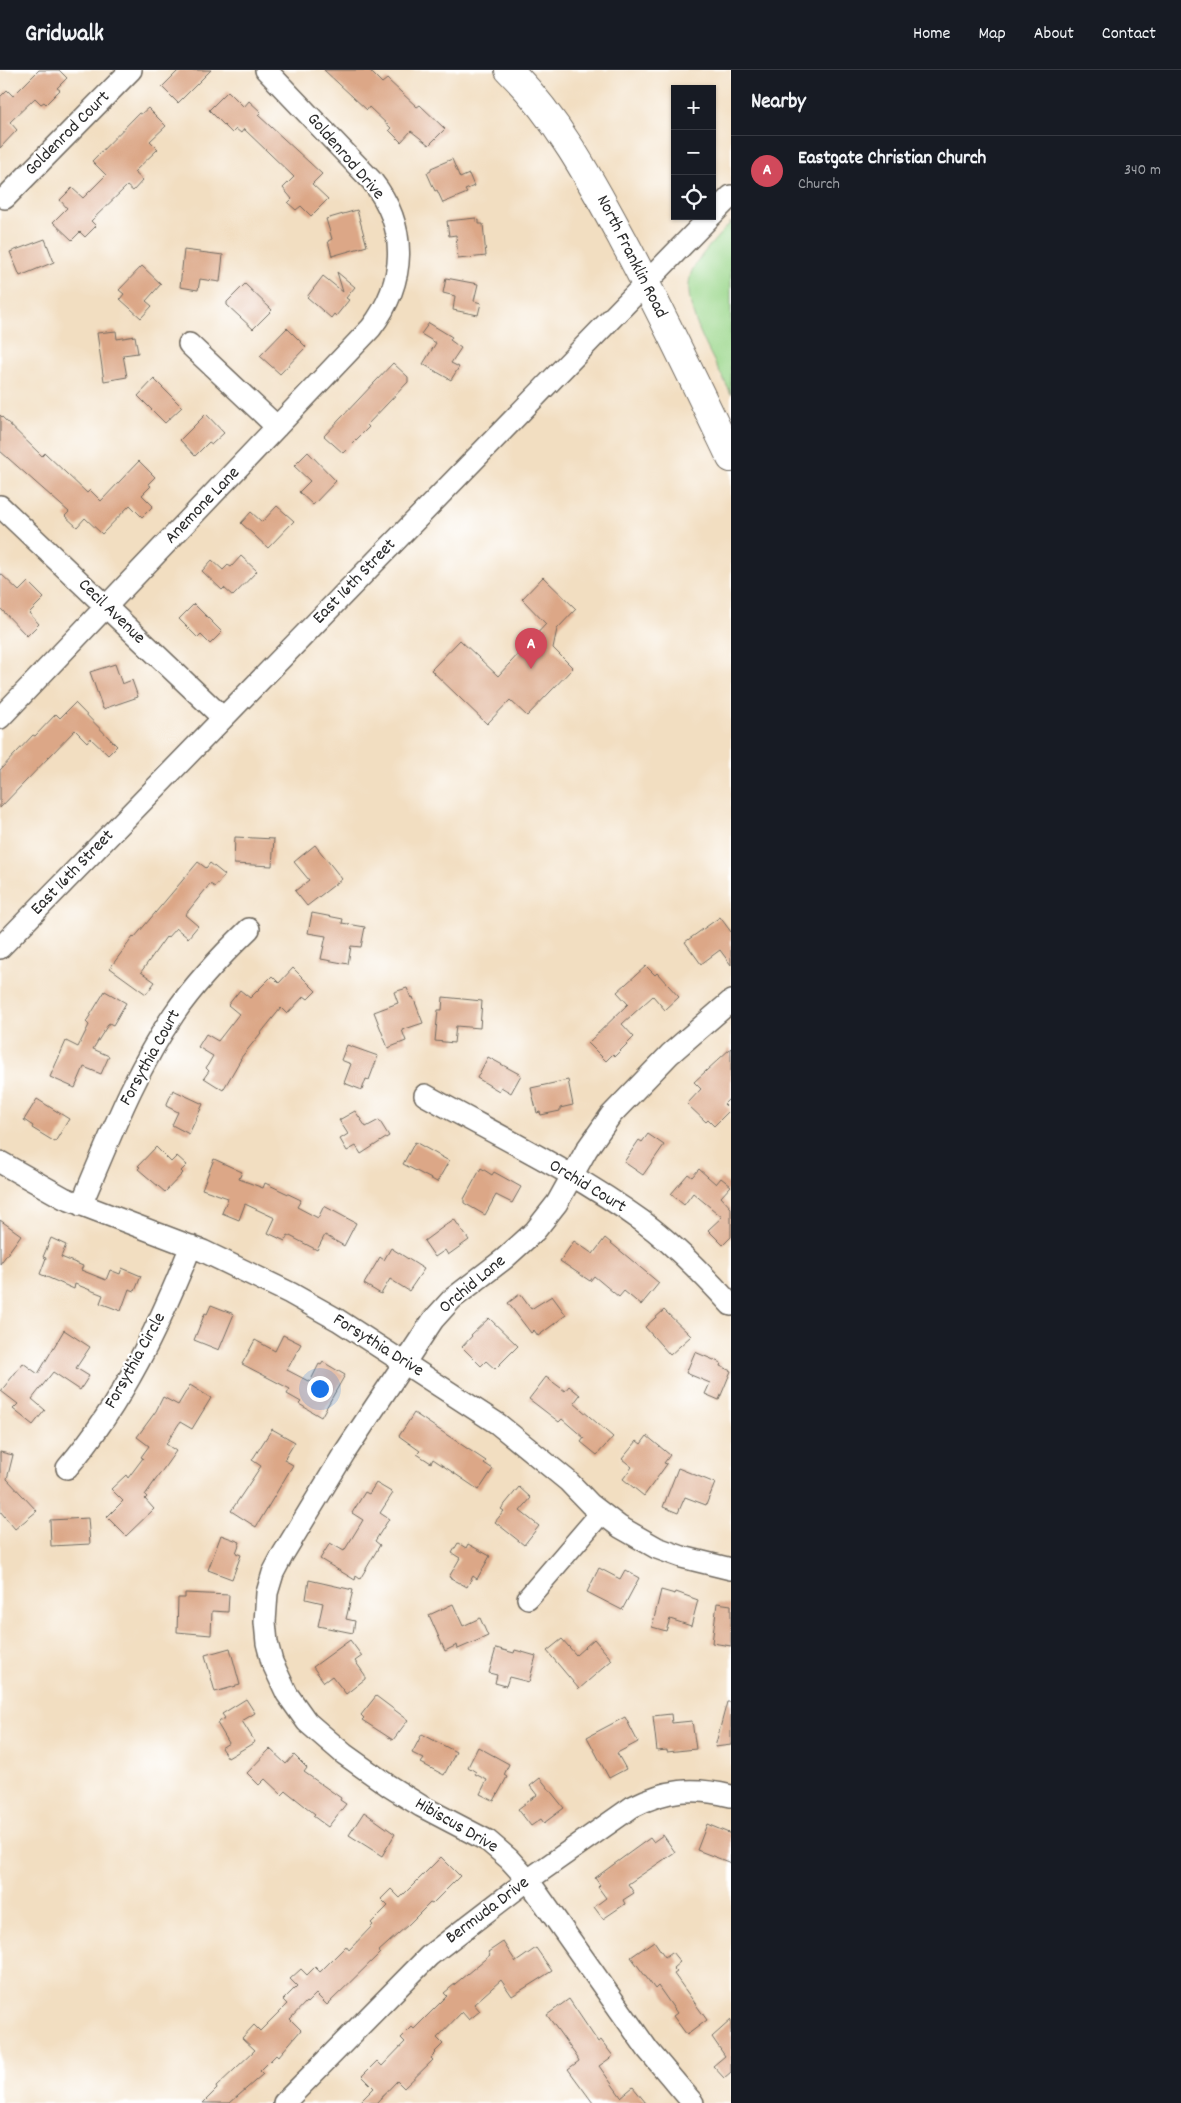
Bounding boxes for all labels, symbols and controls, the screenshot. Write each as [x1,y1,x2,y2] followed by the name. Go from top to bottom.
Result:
[25,18,104,52] text: Gridwalk
[913,22,950,47] text: Home
[978,22,1006,47] text: Map
[1034,22,1074,47] text: About
[1102,22,1156,47] text: Contact
[671,85,716,220] map controls
[671,85,716,130] button: +
[20,86,116,182] street label: Goldenrod Court
[751,88,806,118] text: Nearby
[300,108,390,206] street label: Goldenrod Drive
[671,130,716,175] button: −
[798,146,986,173] text: Eastgate Christian Church
[763,159,771,182] text: A
[1124,159,1161,182] text: 340 m
[798,173,840,196] text: Church
[671,175,716,220] button: locate
[589,191,673,323] street label: North Franklin Road
[160,462,246,550] street label: Anemone Lane
[308,533,403,630] street label: East 16th Street
[72,573,150,651] street label: Cecil Avenue
[515,628,547,669] pin: A
[26,824,121,921] street label: East 16th Street
[114,1005,188,1111] street label: Forsythia Court
[544,1154,631,1220] street label: Orchid Court
[434,1250,512,1320] street label: Orchid Lane
[99,1308,173,1414] street label: Forsythia Circle
[328,1308,428,1384] street label: Forsythia Drive
[307,1376,333,1402] your location
[410,1792,502,1860] street label: Hibiscus Drive
[441,1871,535,1951] street label: Bermuda Drive

